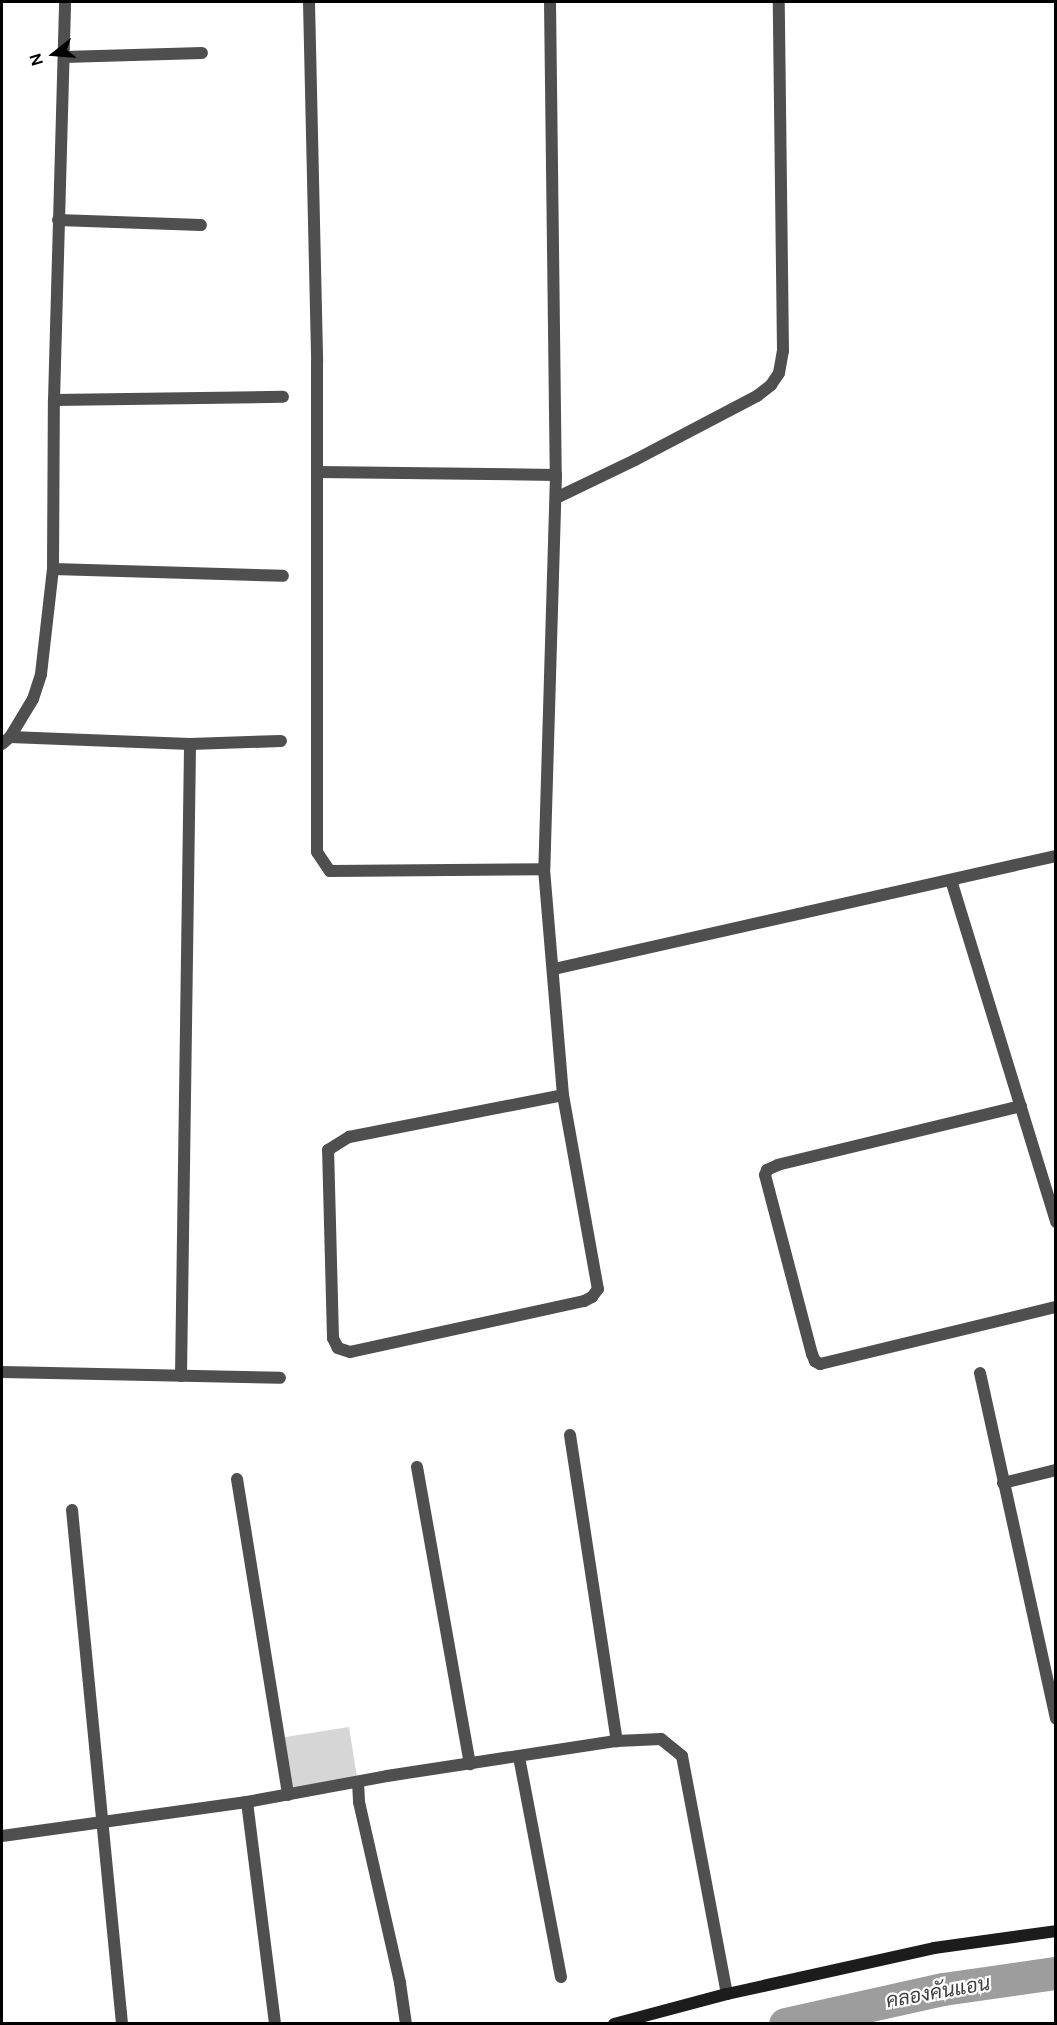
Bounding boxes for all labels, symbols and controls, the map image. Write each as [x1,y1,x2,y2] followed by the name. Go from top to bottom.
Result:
[24,24,84,84] north arrow
[25,51,48,68] text: N
[884,1971,992,2013] water label: คลองคันแอน

